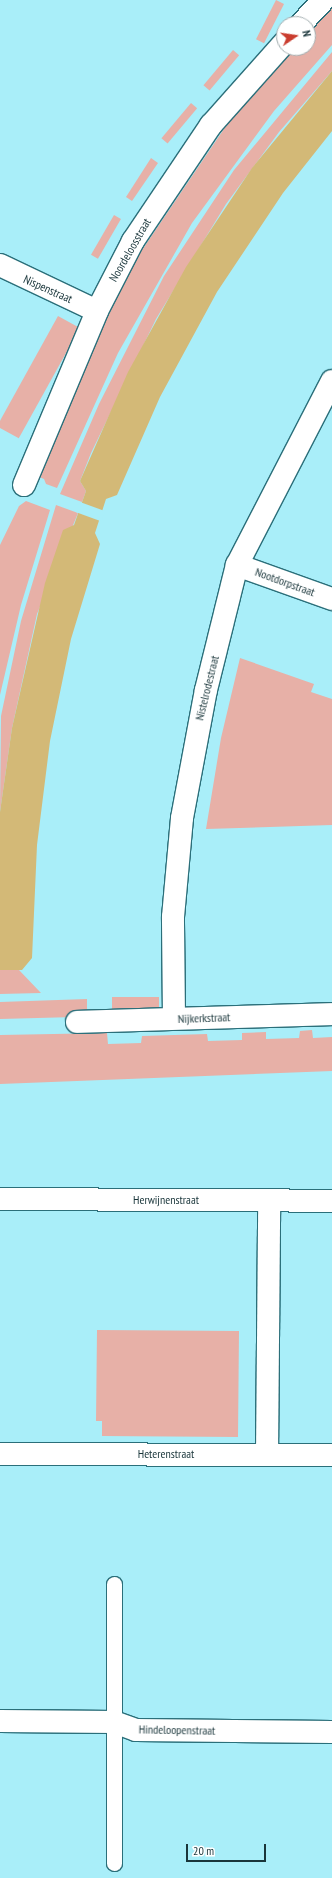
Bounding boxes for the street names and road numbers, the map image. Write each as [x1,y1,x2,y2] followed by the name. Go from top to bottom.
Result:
[106,216,154,284] street label: Noordeloosstraat
[21,272,75,306] street label: Nispenstraat
[253,565,317,599] street label: Nootdorpstraat
[192,654,222,722] street label: Nistelrodestraat
[177,1010,231,1026] street label: Nijkerkstraat
[133,1193,199,1207] street label: Herwijnenstraat
[138,1447,194,1461] street label: Heterenstraat
[139,1722,215,1738] street label: Hindeloopenstraat

